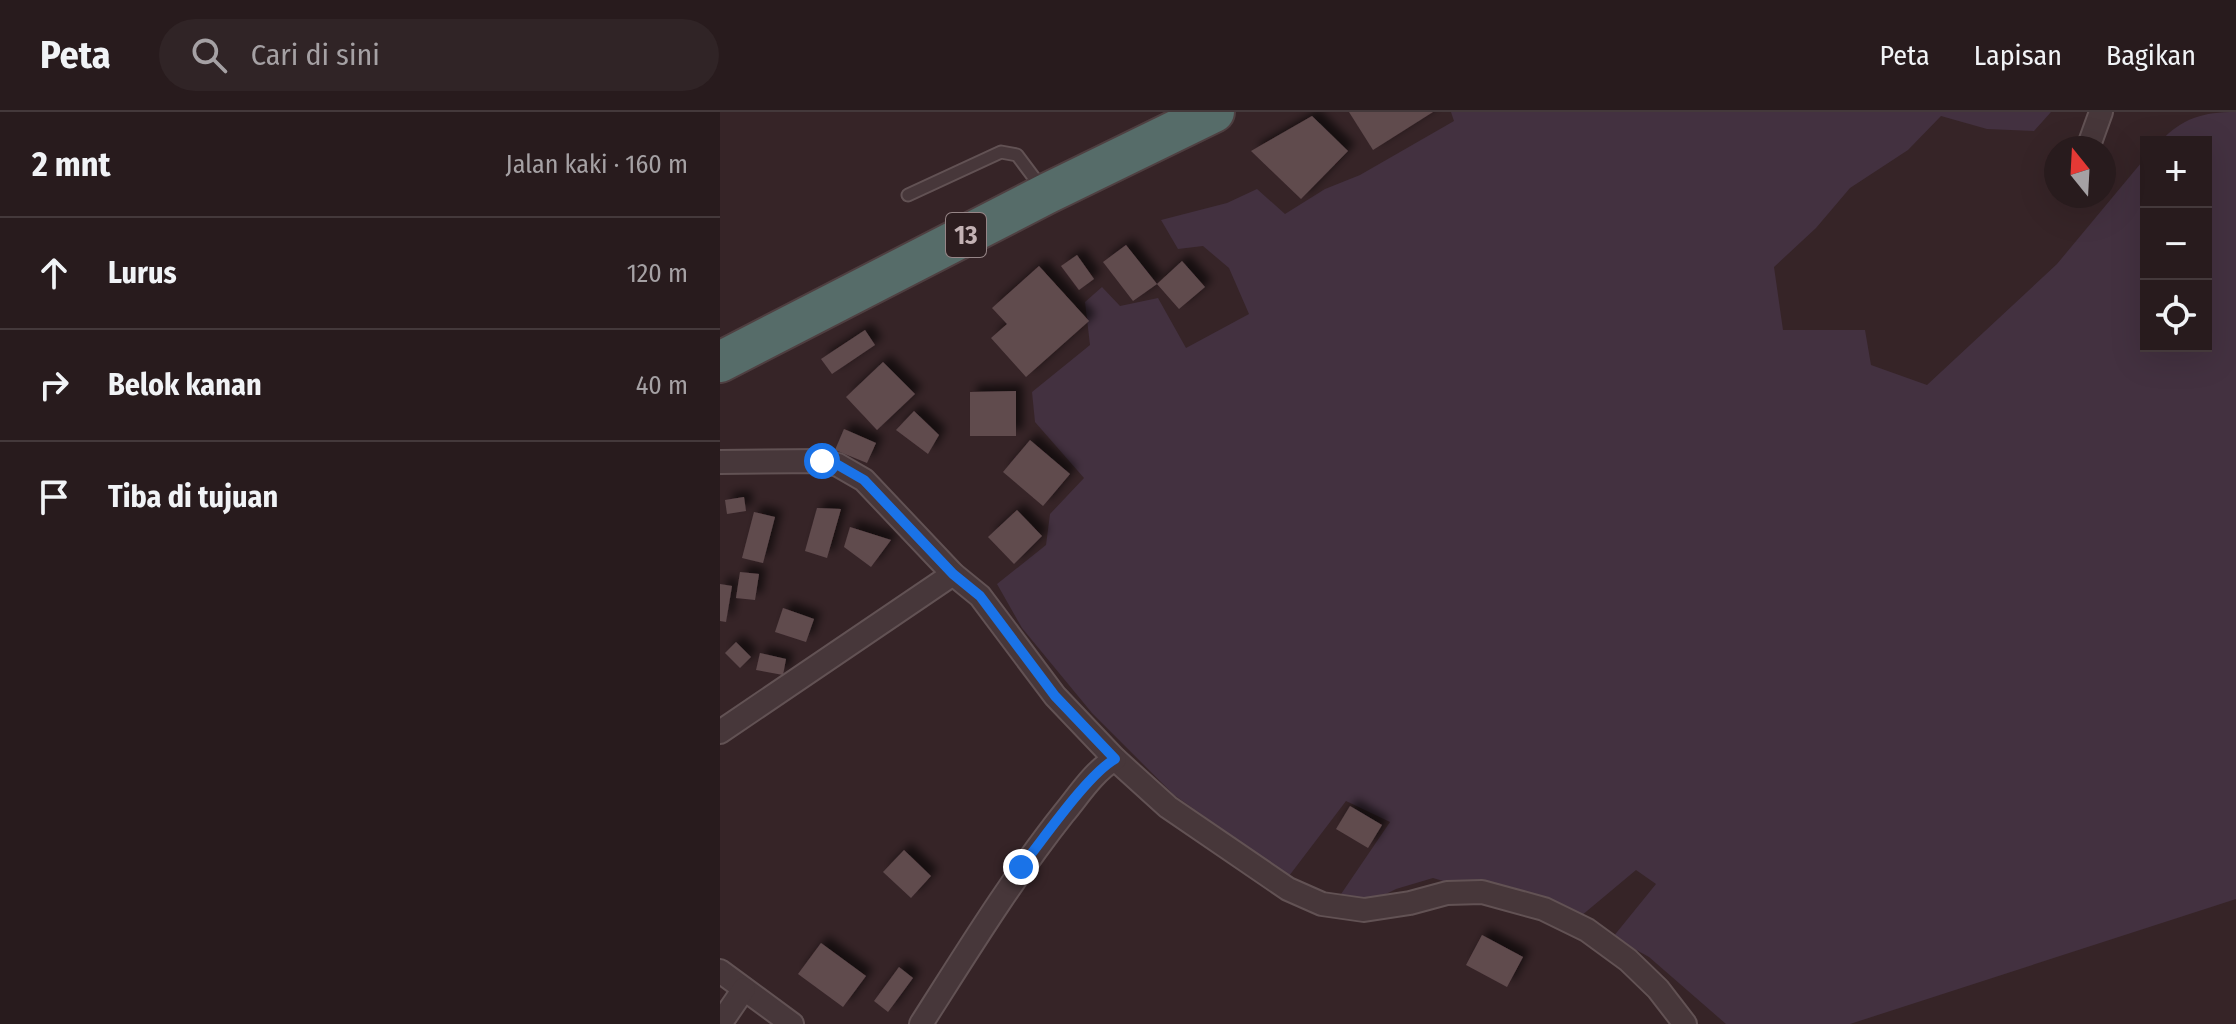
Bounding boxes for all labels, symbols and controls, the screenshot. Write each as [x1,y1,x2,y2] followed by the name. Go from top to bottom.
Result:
[159,19,719,91] search box
[40,32,111,78] text: Peta
[187,33,231,77] icon: search
[251,37,380,73] text: Cari di sini
[1879,39,1930,72] text: Peta
[1974,39,2062,72] text: Lapisan
[2106,39,2196,72] text: Bagikan
[2044,136,2116,208] north arrow
[2140,136,2212,352] map controls
[2140,136,2212,208] button: +
[32,144,111,185] text: 2 mnt
[506,149,688,180] text: Jalan kaki · 160 m
[2140,208,2212,280] button: −
[946,213,986,257] road number: 13
[32,251,76,295] icon: ahead
[108,255,177,291] text: Lurus
[627,258,688,289] text: 120 m
[2140,280,2212,352] button: locate
[32,363,76,407] icon: right
[108,367,262,403] text: Belok kanan
[636,370,688,401] text: 40 m
[804,443,840,479] route start
[32,475,76,519] icon: arrive
[108,479,278,515] text: Tiba di tujuan
[1003,849,1039,885] route end

